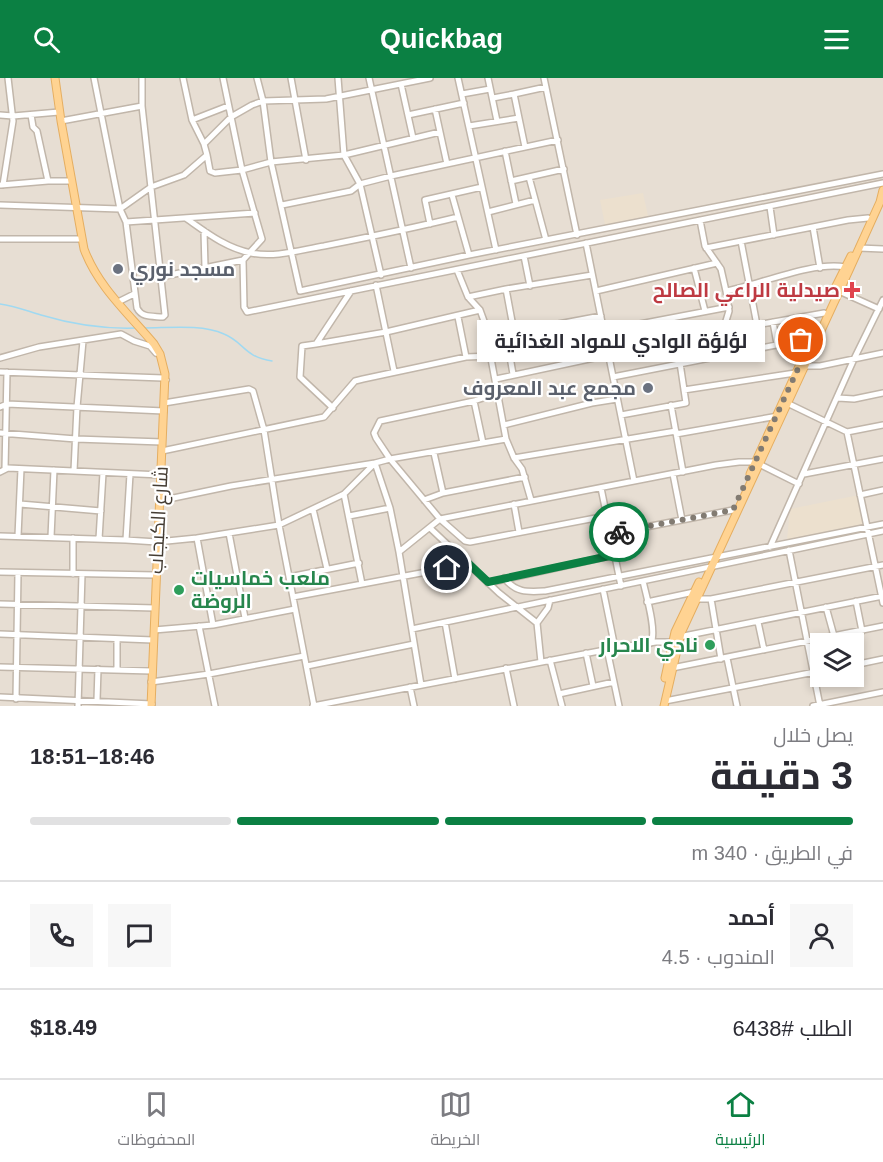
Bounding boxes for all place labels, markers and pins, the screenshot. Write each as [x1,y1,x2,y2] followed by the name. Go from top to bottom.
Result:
[130,258,235,285] place label: مسجد نوري
[111,262,125,276] marker: مسجد نوري
[653,279,840,306] place label: صيدلية الراعي الصالح
[845,283,859,297] marker: صيدلية الراعي الصالح
[775,314,826,365] pin
[477,319,765,361] callout: لؤلؤة الوادي للمواد الغذائية
[463,377,636,402] place label: مجمع عبد المعروف
[641,381,655,395] marker: مجمع عبد المعروف
[421,542,472,593] pin
[191,567,330,613] place label: ملعب خماسيات الروضة
[172,583,186,597] marker: ملعب خماسيات الروضة
[598,634,698,661] place label: نادي الاحرار
[703,638,717,652] marker: نادي الاحرار

